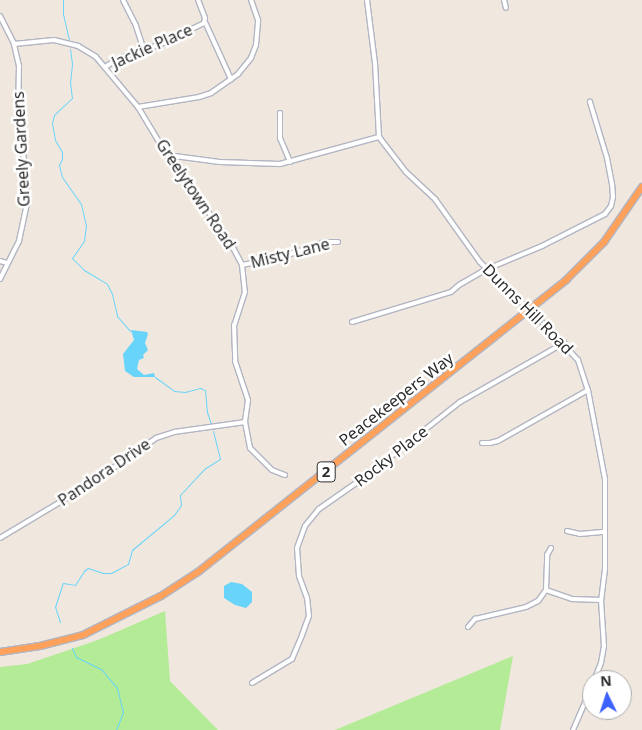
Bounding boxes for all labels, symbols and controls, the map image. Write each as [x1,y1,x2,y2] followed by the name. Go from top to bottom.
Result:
[109,20,195,72] street label: Jackie Place
[8,91,34,207] street label: Greely Gardens
[152,135,240,253] street label: Greelytown Road
[249,234,331,272] street label: Misty Lane
[479,260,577,358] street label: Dunns Hill Road
[335,348,457,450] street label: Peacekeepers Way
[351,421,431,491] street label: Rocky Place
[54,434,154,510] street label: Pandora Drive
[316,460,336,484] road number: 2
[582,670,632,720] north arrow
[600,671,612,690] text: N

